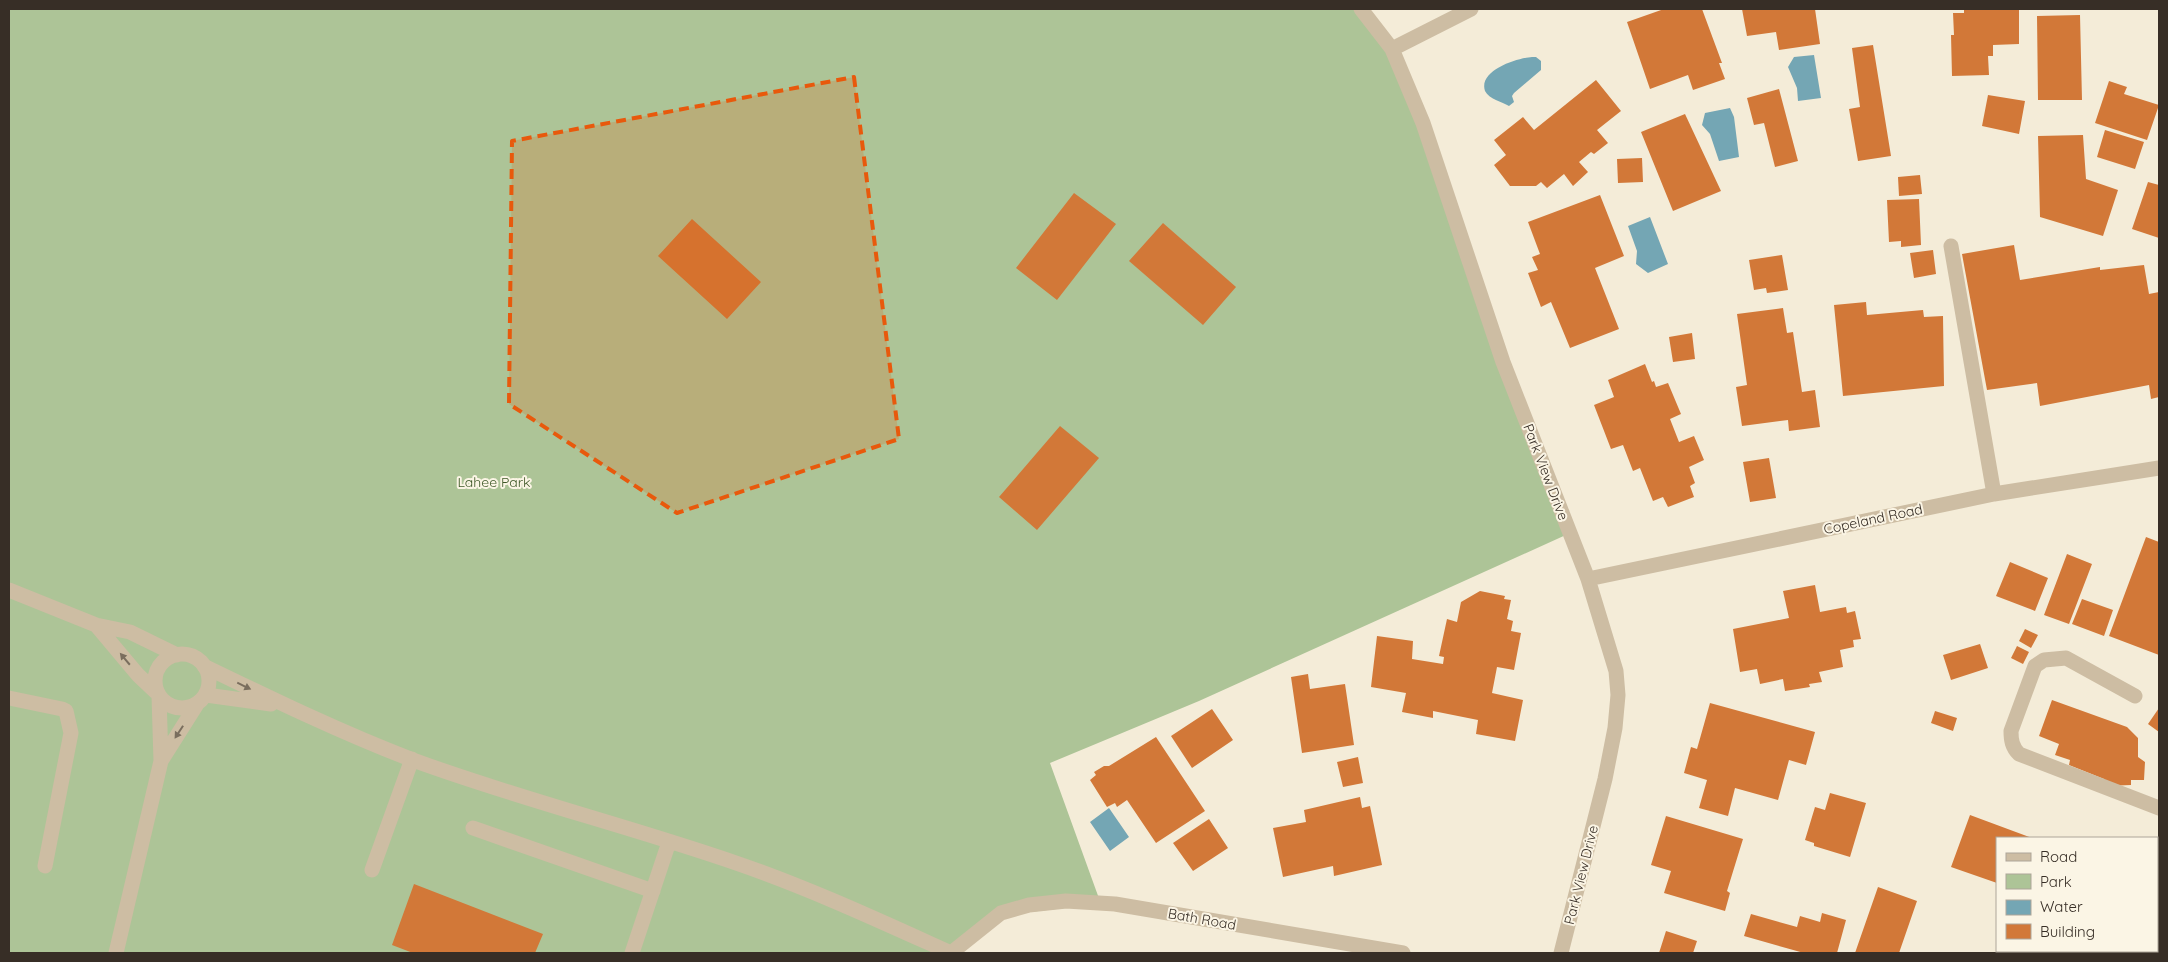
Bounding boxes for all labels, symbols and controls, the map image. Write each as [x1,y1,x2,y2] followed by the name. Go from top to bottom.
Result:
[1519,421,1573,523] street label: Park View Drive
[457,473,531,491] park label: Lahee Park
[1822,500,1924,538] street label: Copeland Road
[120,653,131,666] one-way arrow
[237,682,251,690] one-way arrow
[174,726,184,739] one-way arrow
[1560,823,1602,927] street label: Park View Drive
[1996,837,2158,952] legend
[2040,847,2077,866] text: Road
[2040,872,2072,891] text: Park
[2040,897,2083,916] text: Water
[1167,904,1237,934] street label: Bath Road
[2040,922,2095,941] text: Building

